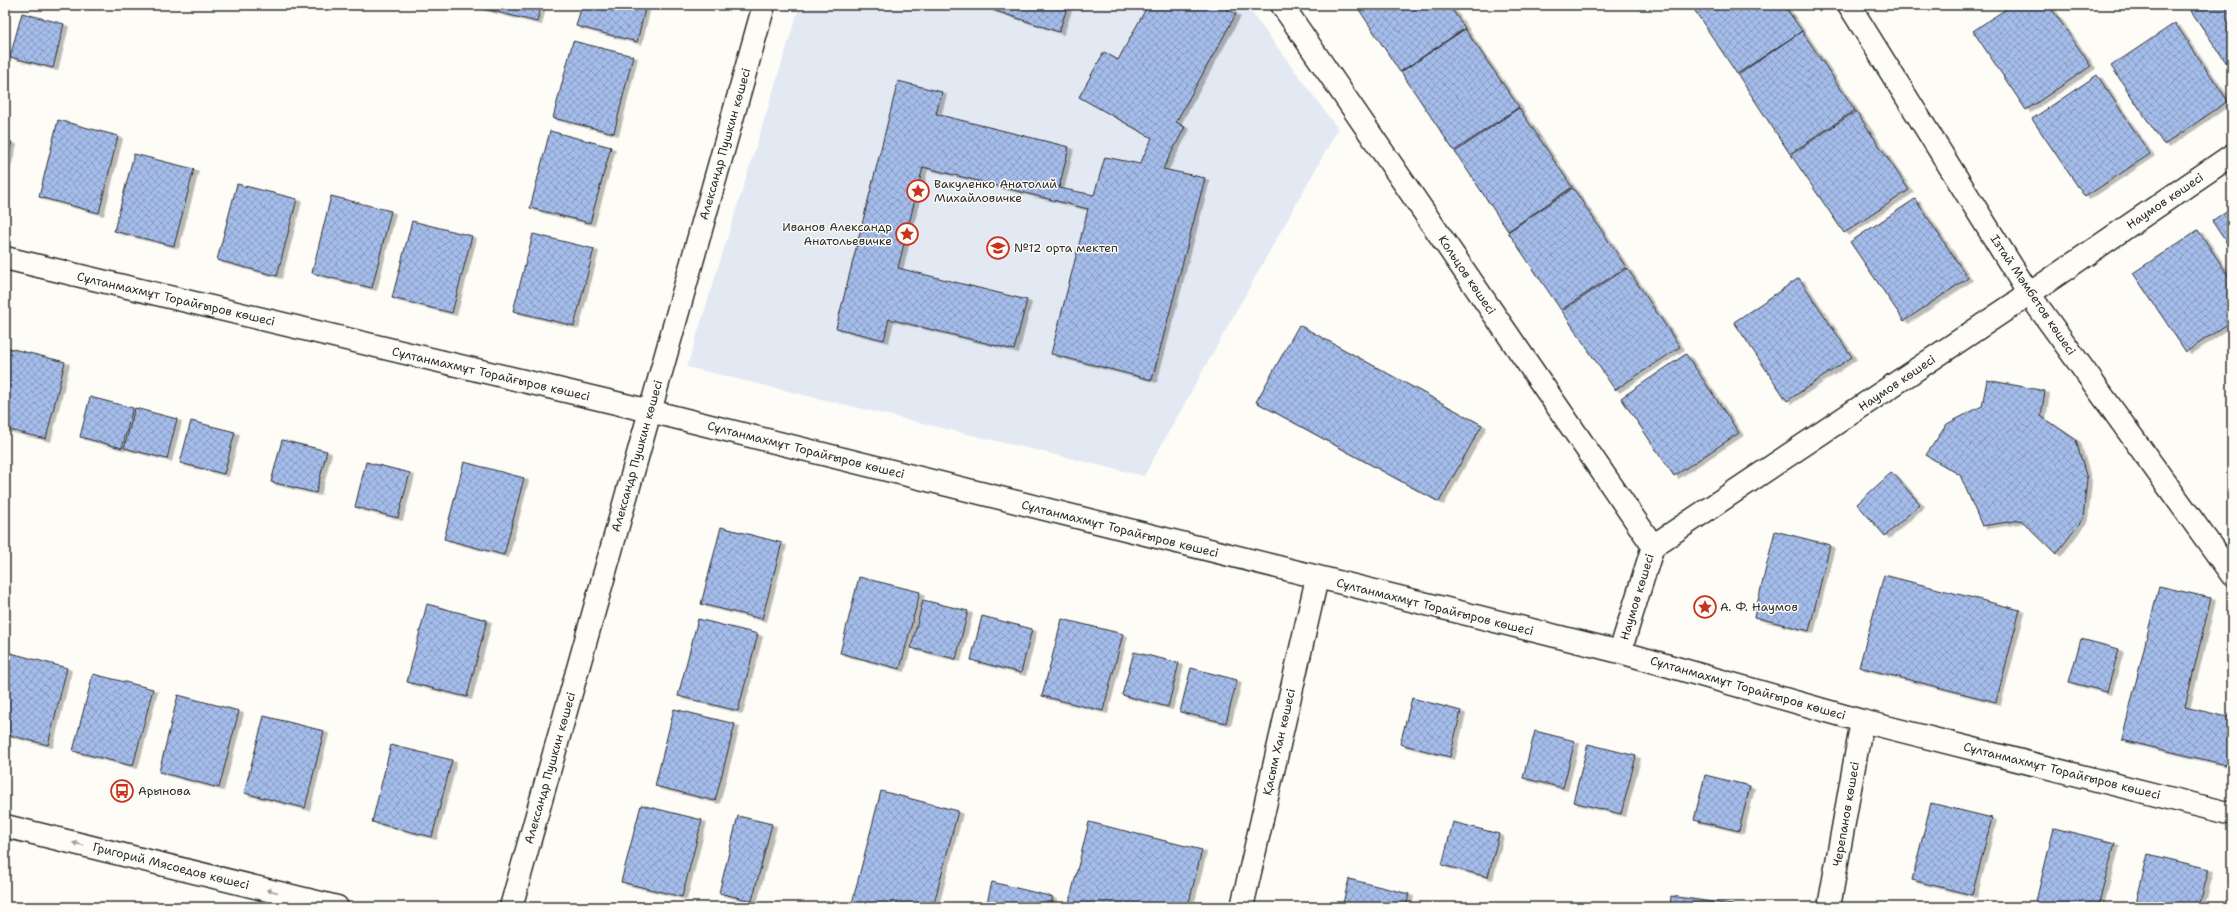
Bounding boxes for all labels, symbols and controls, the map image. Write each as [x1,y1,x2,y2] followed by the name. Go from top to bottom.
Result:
[696,66,754,222] street label: Александр Пушкин көшесі
[2123,169,2207,233] street label: Наумов көшесі
[934,176,1057,206] place label: Вакуленко Анатолий Михайловичке
[905,178,931,204] place icon: Вакуленко Анатолий Михайловичке
[782,219,892,249] place label: Иванов Александр Анатольевичке
[894,221,920,247] place icon: Иванов Александр Анатольевичке
[1435,232,1499,318] street label: Кольцов көшесі
[1987,232,2079,358] street label: Ізтай Мәмбетов көшесі
[985,235,1011,261] school or university icon: №12 орта мектеп
[1014,240,1118,256] place label: №12 орта мектеп
[75,268,277,330] street label: Сұлтанмахмұт Торайғыров көшесі
[390,343,592,405] street label: Сұлтанмахмұт Торайғыров көшесі
[1855,351,1939,415] street label: Наумов көшесі
[608,378,666,534] street label: Александр Пушкин көшесі
[706,418,906,482] street label: Сұлтанмахмұт Торайғыров көшесі
[1020,497,1220,561] street label: Сұлтанмахмұт Торайғыров көшесі
[1616,552,1658,642] street label: Наумов көшесі
[1335,575,1535,639] street label: Сұлтанмахмұт Торайғыров көшесі
[1692,594,1718,620] place icon: А. Ф. Наумов
[1720,599,1798,615] place label: А. Ф. Наумов
[1648,652,1848,724] street label: Сұлтанмахмұт Торайғыров көшесі
[1259,687,1299,797] street label: Қасым Хан көшесі
[521,690,579,846] street label: Александр Пушкин көшесі
[1962,739,2162,803] street label: Сұлтанмахмұт Торайғыров көшесі
[1829,760,1863,868] street label: Черепанов көшесі
[109,778,135,804] bus stop icon: Арынова
[138,783,191,799] place label: Арынова
[91,839,251,893] street label: Григорий Мясоедов көшесі
[72,840,84,846] one-way arrow
[266,888,278,894] one-way arrow

